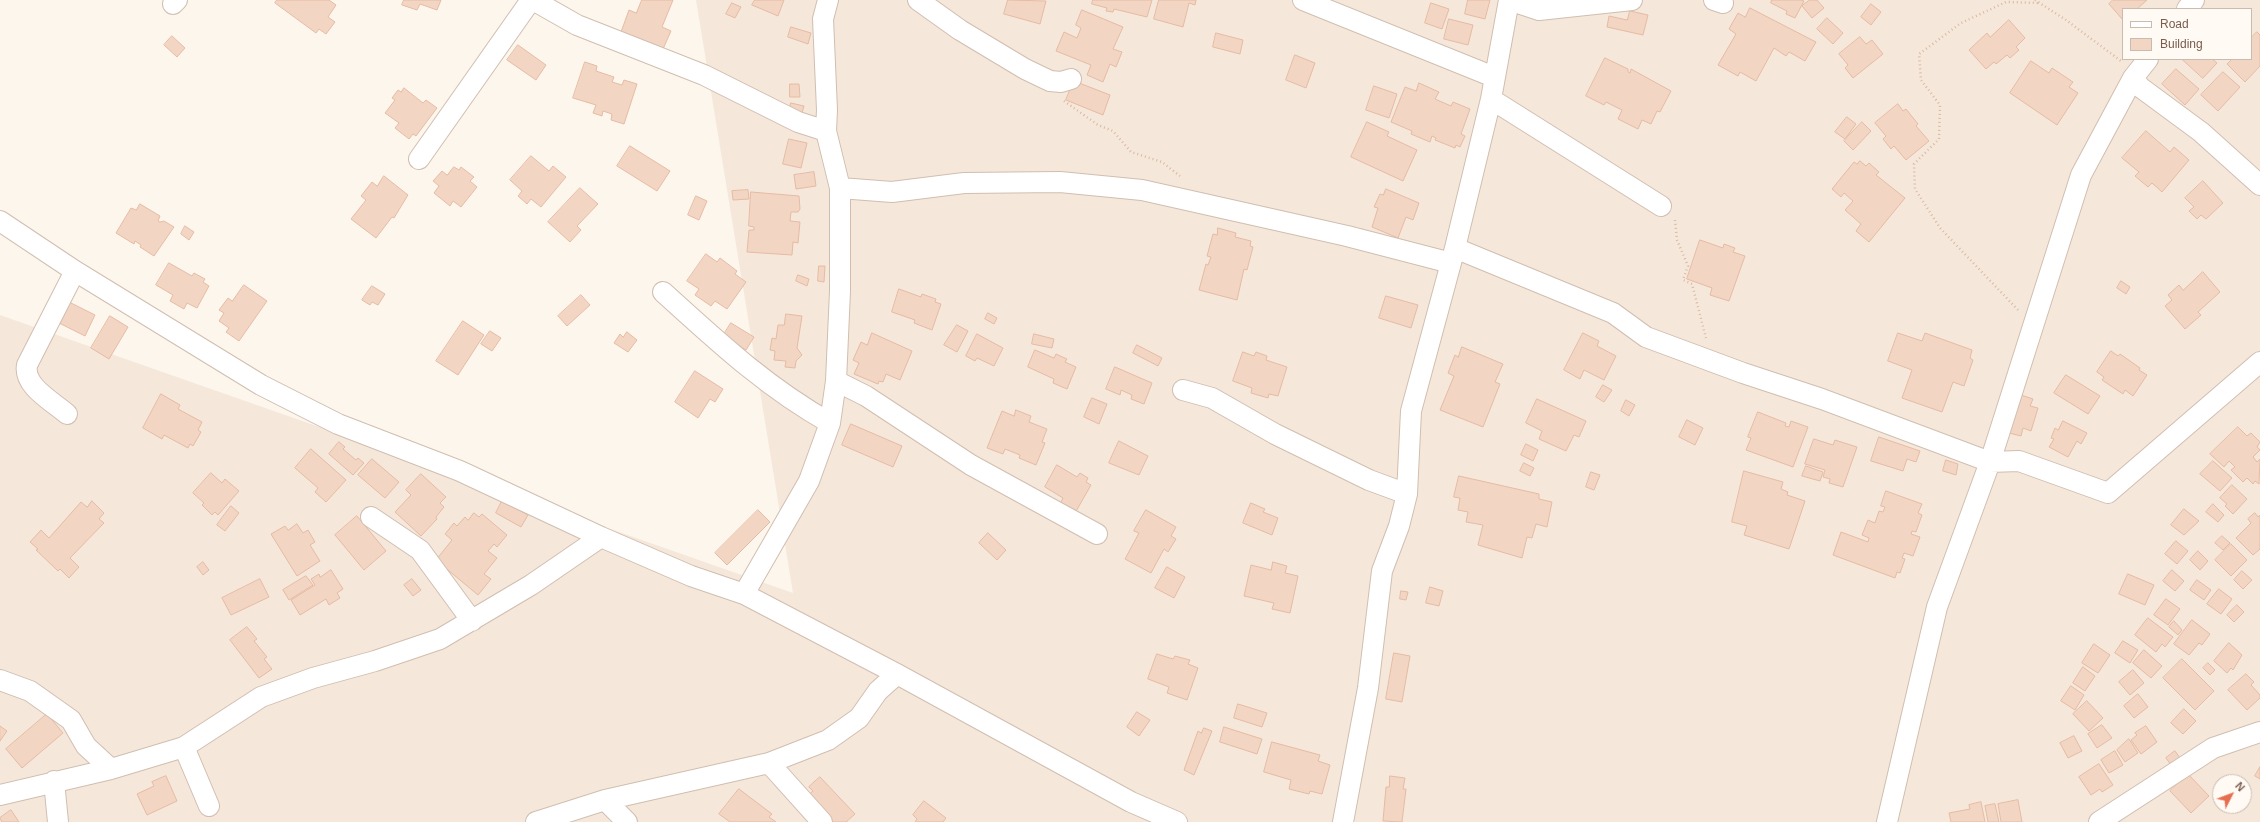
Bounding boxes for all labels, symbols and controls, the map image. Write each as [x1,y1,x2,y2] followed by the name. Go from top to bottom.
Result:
[2122,8,2252,60] legend
[2160,17,2189,31] text: Road
[2160,37,2203,51] text: Building
[2212,774,2252,814] north arrow
[2233,780,2247,794] text: N

